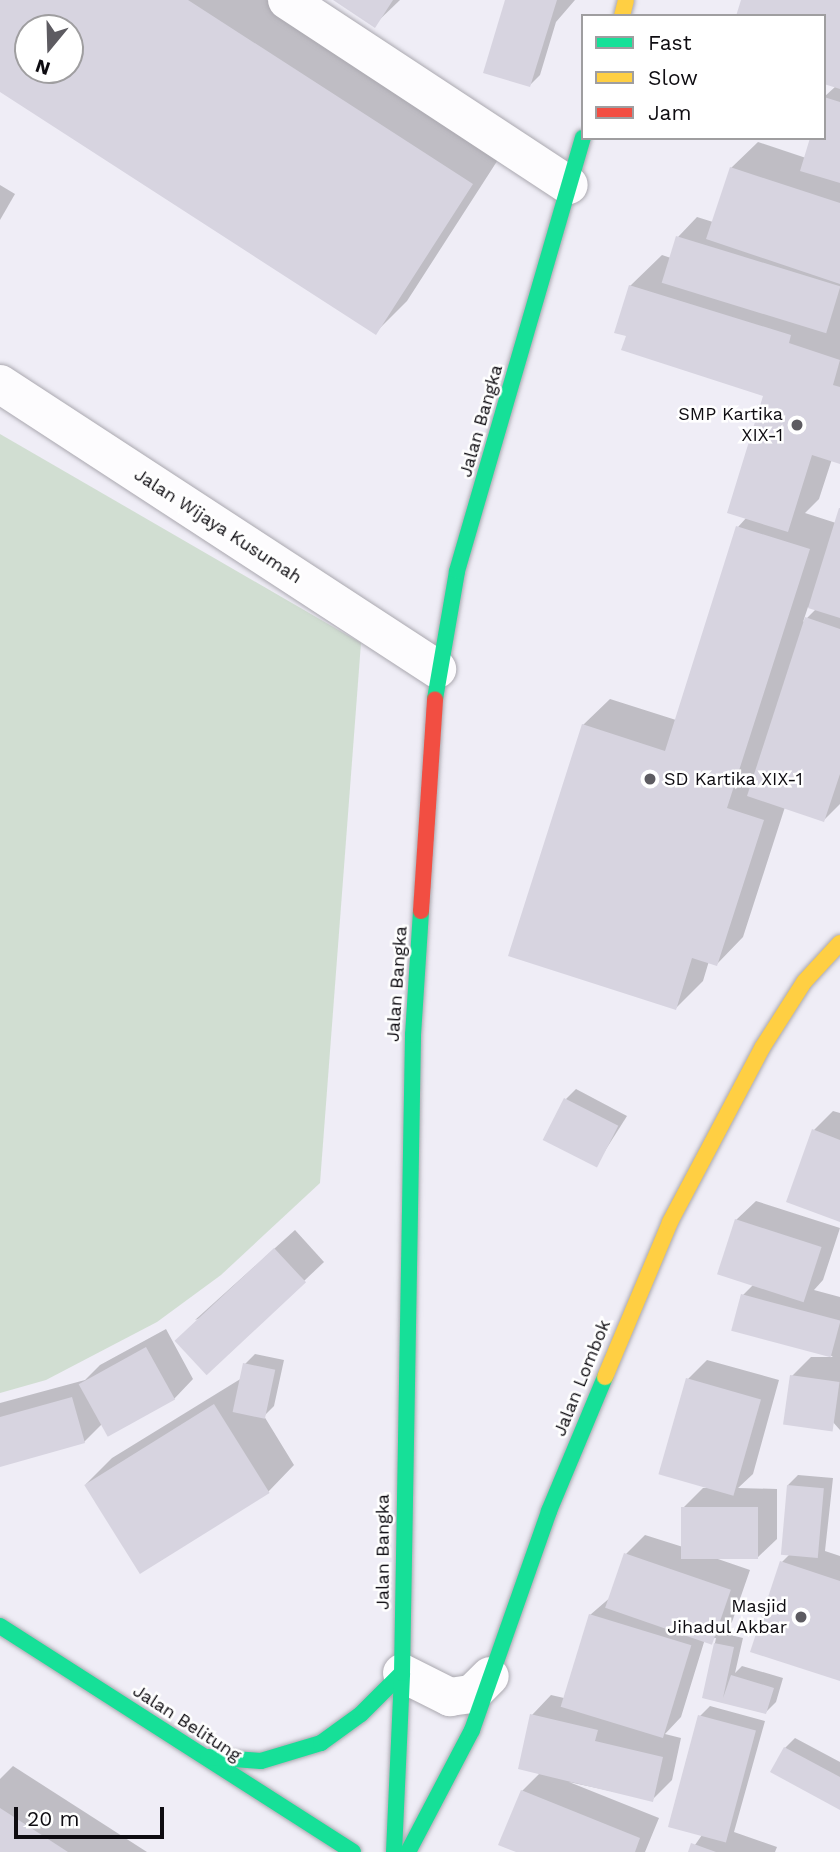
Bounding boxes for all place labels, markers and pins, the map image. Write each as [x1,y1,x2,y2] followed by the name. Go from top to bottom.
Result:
[678,404,783,446] place label: SMP Kartika XIX-1
[789,417,805,433] marker: SMP Kartika XIX-1
[664,768,803,790] place label: SD Kartika XIX-1
[642,771,658,787] marker: SD Kartika XIX-1
[666,1596,787,1638] place label: Masjid Jihadul Akbar
[793,1609,809,1625] marker: Masjid Jihadul Akbar

